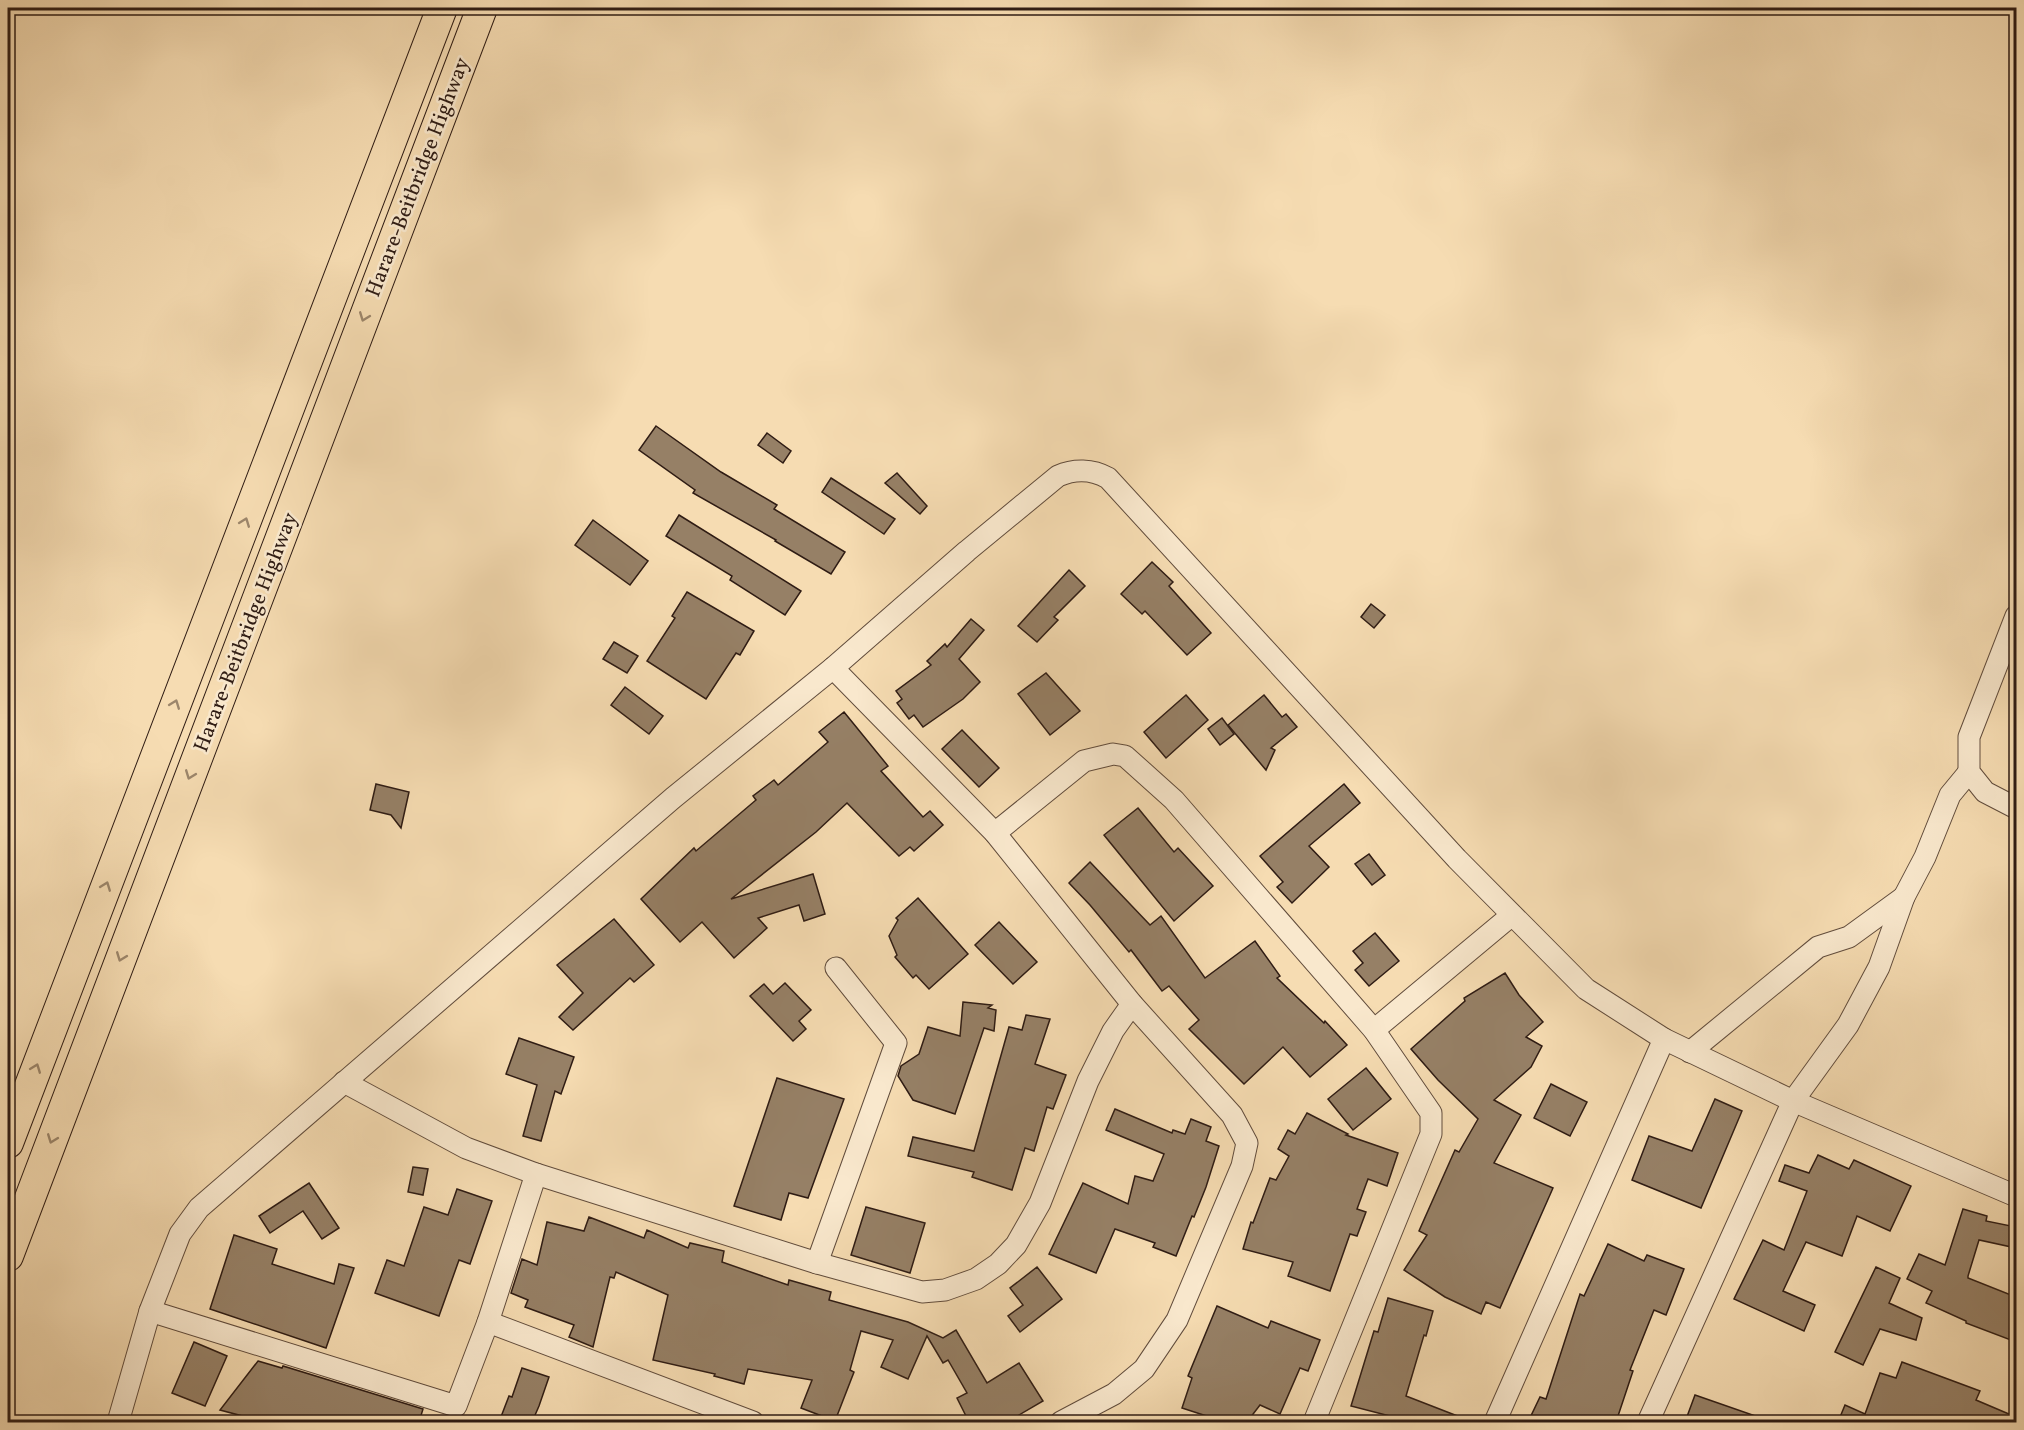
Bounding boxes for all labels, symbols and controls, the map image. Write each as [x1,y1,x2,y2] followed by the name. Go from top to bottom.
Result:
[359,53,478,302] street label: Harare-Beitbridge Highway
[359,311,371,322] one-way arrow
[187,508,306,757] street label: Harare-Beitbridge Highway
[238,517,250,528] one-way arrow
[168,699,181,710] one-way arrow
[185,769,198,779] one-way arrow
[98,881,111,892] one-way arrow
[116,951,128,962] one-way arrow
[29,1063,41,1074] one-way arrow
[47,1133,59,1144] one-way arrow

